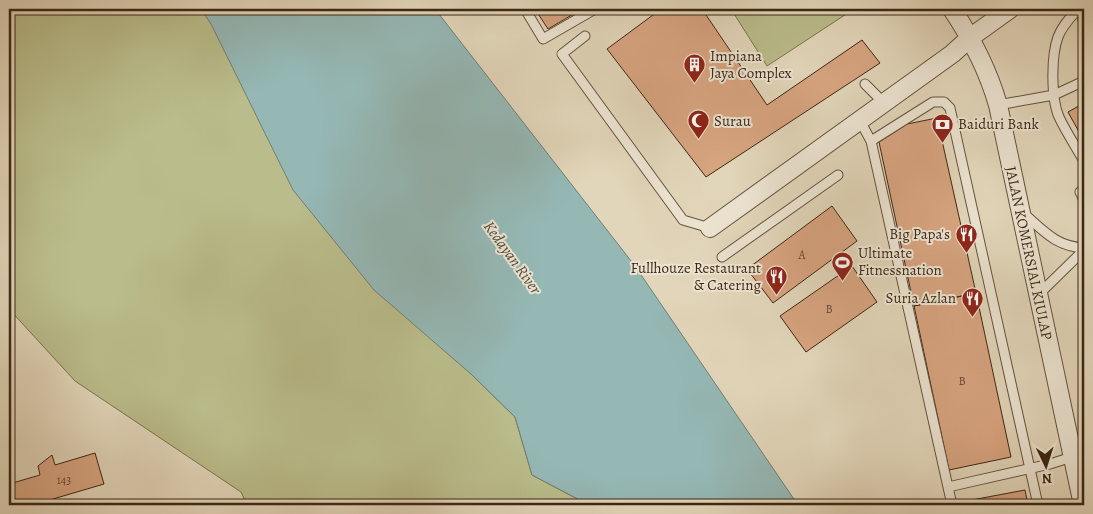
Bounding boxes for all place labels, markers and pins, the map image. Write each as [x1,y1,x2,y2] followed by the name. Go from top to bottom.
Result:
[710,46,792,83] place label: Impiana Jaya Complex
[682,53,706,84] building icon: Impiana Jaya Complex
[686,109,710,140] mosque icon: Surau
[714,111,752,131] place label: Surau
[930,112,954,143] bank icon: Baiduri Bank
[958,114,1039,134] place label: Baiduri Bank
[954,222,978,253] restaurant icon: Big Papa's
[889,224,950,244] place label: Big Papa's
[858,243,942,280] place label: Ultimate Fitnessnation
[830,250,854,281] sports icon: Ultimate Fitnessnation
[630,258,761,295] place label: Fullhouze Restaurant & Catering
[765,265,789,296] restaurant icon: Fullhouze Restaurant & Catering
[960,286,984,317] restaurant icon: Suria Azlan
[885,288,956,308] place label: Suria Azlan

